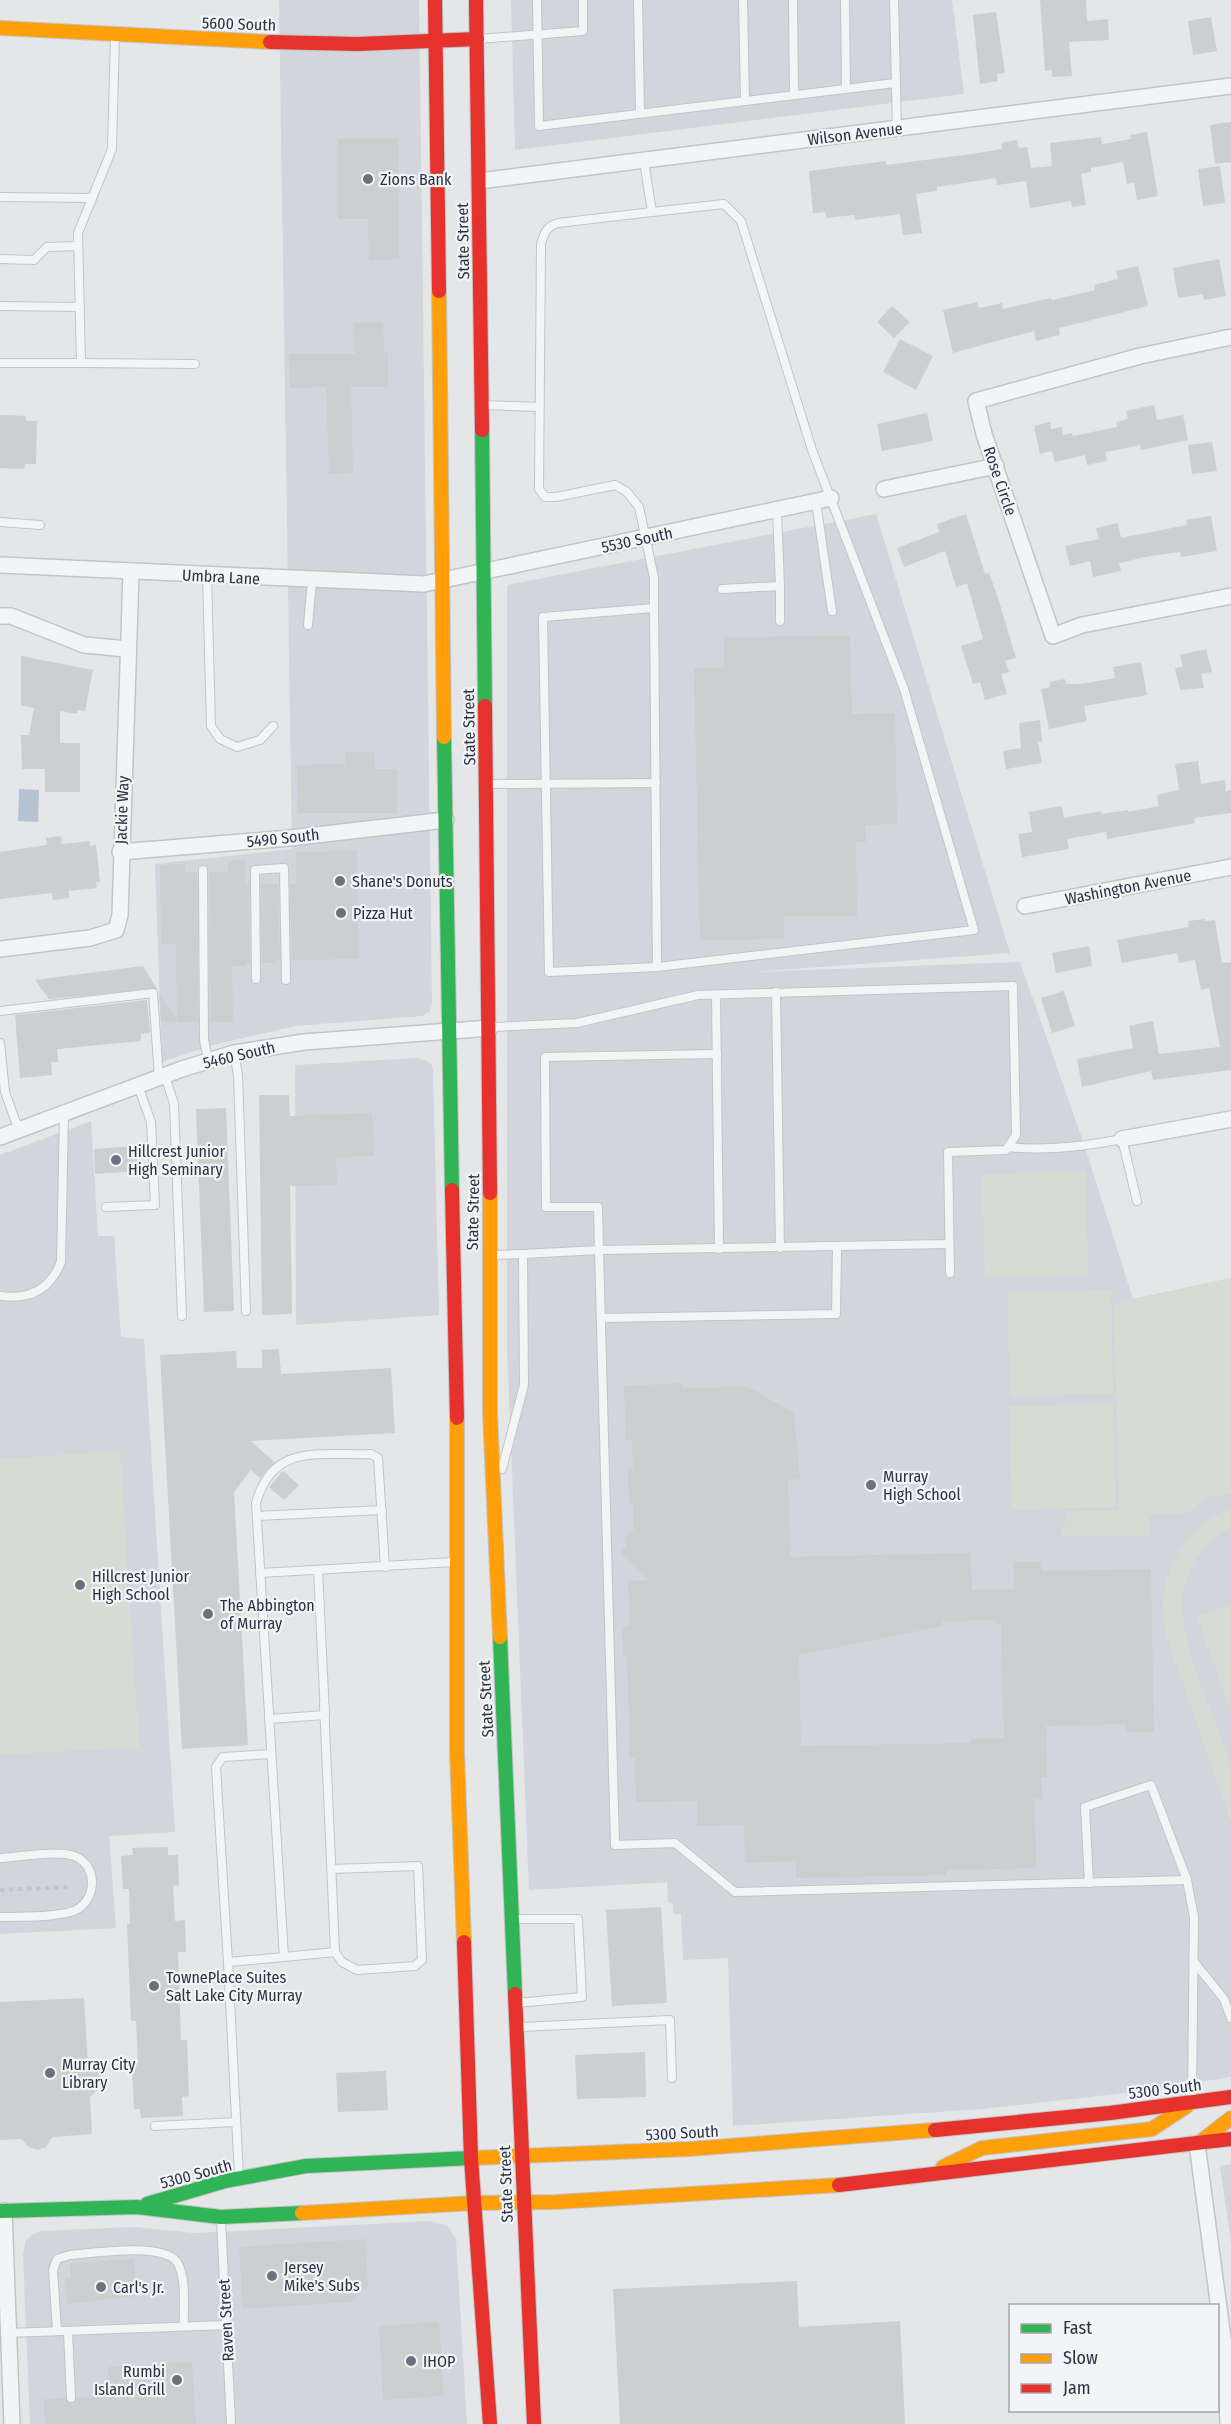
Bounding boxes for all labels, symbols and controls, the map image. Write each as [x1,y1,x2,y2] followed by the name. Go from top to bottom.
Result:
[202,13,276,35] street label: 5600 South
[806,119,904,149] street label: Wilson Avenue
[380,170,452,189] place label: Zions Bank
[361,172,375,186] marker: Zions Bank
[453,202,473,280] street label: State Street
[979,444,1021,518] street label: Rose Circle
[600,523,674,557] street label: 5530 South
[182,565,261,589] street label: Umbra Lane
[459,688,479,766] street label: State Street
[111,775,133,845] street label: Jackie Way
[246,825,320,851] street label: 5490 South
[1063,865,1193,909] street label: Washington Avenue
[352,872,453,891] place label: Shane's Donuts
[333,874,347,888] marker: Shane's Donuts
[353,904,414,923] place label: Pizza Hut
[334,906,348,920] marker: Pizza Hut
[201,1037,277,1073] street label: 5460 South
[128,1142,225,1179] place label: Hillcrest Junior High Seminary
[109,1153,123,1167] marker: Hillcrest Junior High Seminary
[463,1173,483,1251] street label: State Street
[883,1467,961,1504] place label: Murray High School
[864,1478,878,1492] marker: Murray High School
[92,1567,189,1604] place label: Hillcrest Junior High School
[73,1578,87,1592] marker: Hillcrest Junior High School
[220,1596,315,1633] place label: The Abbington of Murray
[201,1607,215,1621] marker: The Abbington of Murray
[474,1659,497,1738] street label: State Street
[166,1968,303,2005] place label: TownePlace Suites Salt Lake City Murray
[147,1979,161,1993] marker: TownePlace Suites Salt Lake City Murray
[62,2055,136,2092] place label: Murray City Library
[43,2066,57,2080] marker: Murray City Library
[1127,2075,1203,2103] street label: 5300 South
[645,2122,719,2144] street label: 5300 South
[495,2144,517,2223] street label: State Street
[158,2155,234,2193] street label: 5300 South
[284,2258,360,2295] place label: Jersey Mike's Subs
[265,2269,279,2283] marker: Jersey Mike's Subs
[214,2277,238,2362] street label: Raven Street
[113,2278,164,2297] place label: Carl's Jr.
[94,2280,108,2294] marker: Carl's Jr.
[1009,2304,1219,2412] legend
[1063,2317,1092,2339] text: Fast
[1063,2347,1098,2369] text: Slow
[423,2352,455,2371] place label: IHOP
[404,2354,418,2368] marker: IHOP
[94,2362,165,2399] place label: Rumbi Island Grill
[170,2373,184,2387] marker: Rumbi Island Grill
[1063,2377,1091,2399] text: Jam

